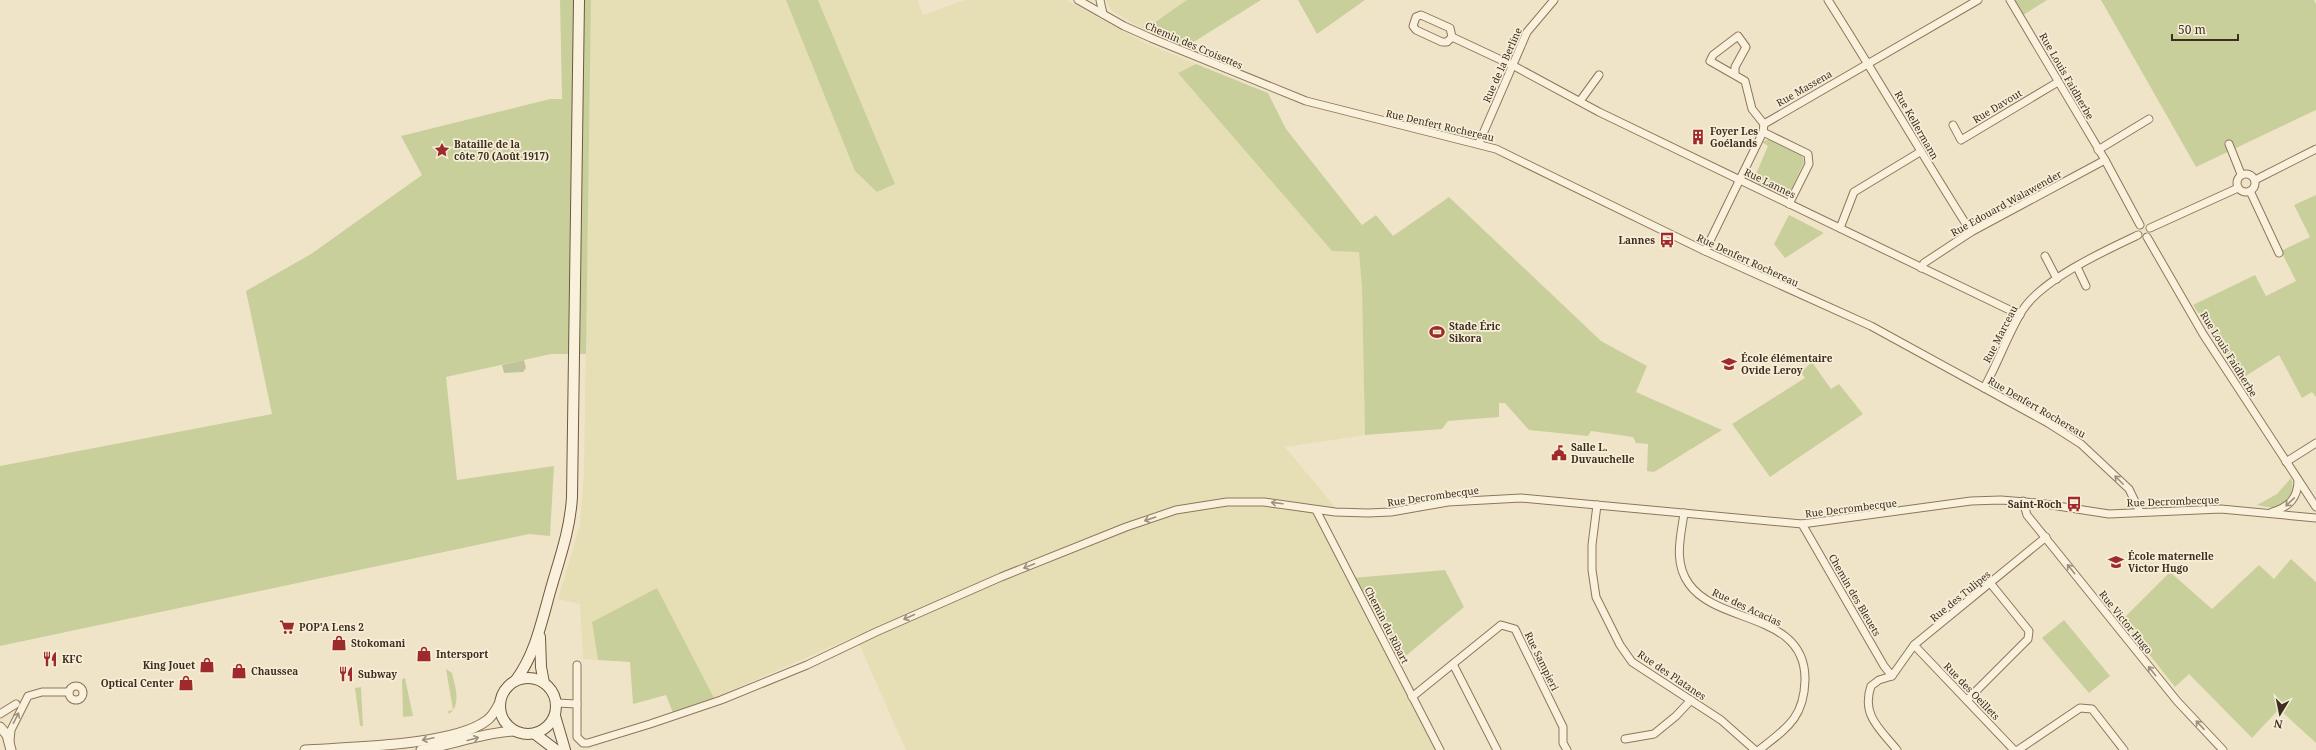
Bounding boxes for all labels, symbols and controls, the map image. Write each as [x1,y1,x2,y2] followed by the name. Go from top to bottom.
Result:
[2172,16,2238,42] scale bar
[1143,18,1245,72] street label: Chemin des Croisettes
[2178,21,2206,38] text: 50 m
[1479,25,1525,105] street label: Rue de la Berline
[2036,30,2098,122] street label: Rue Louis Faidherbe
[1774,66,1835,110] street label: Rue Massena
[1970,86,2025,126] street label: Rue Davout
[1892,88,1943,162] street label: Rue Kellermann
[1384,106,1496,144] street label: Rue Denfert Rochereau
[1710,124,1758,150] place label: Foyer Les Goélands
[1689,128,1707,146] building icon: Foyer Les Goélands
[454,137,549,163] place label: Bataille de la côte 70 (Août 1917)
[433,141,451,159] place icon: Bataille de la côte 70 (Août 1917)
[1742,165,1798,202] street label: Rue Lannes
[1948,166,2064,239] street label: Rue Edouard Walawender
[1695,230,1802,290] street label: Rue Denfert Rochereau
[1658,231,1676,249] bus stop icon: Lannes
[1619,233,1655,247] place label: Lannes
[1979,302,2021,365] street label: Rue Marceau
[2197,309,2261,399] street label: Rue Louis Faidherbe
[1449,319,1500,345] place label: Stade Éric Sikora
[1428,323,1446,341] sports icon: Stade Éric Sikora
[1741,351,1833,377] place label: École élémentaire Ovide Leroy
[1720,355,1738,373] school or university icon: École élémentaire Ovide Leroy
[1986,373,2089,441] street label: Rue Denfert Rochereau
[1571,440,1635,466] place label: Salle L. Duvauchelle
[1550,444,1568,462] public building icon: Salle L. Duvauchelle
[2115,475,2124,485] one-way arrow
[1386,483,1480,509] street label: Rue Decrombecque
[2126,492,2220,510] street label: Rue Decrombecque
[1804,495,1898,521] street label: Rue Decrombecque
[2065,495,2083,513] bus stop icon: Saint-Roch
[2008,497,2062,511] place label: Saint-Roch
[2285,497,2295,507] one-way arrow
[1271,499,1284,507] one-way arrow
[1143,516,1156,523] one-way arrow
[2128,549,2214,575] place label: École maternelle Victor Hugo
[1826,551,1885,639] street label: Chemin des Bleuets
[2107,553,2125,571] school or university icon: École maternelle Victor Hugo
[1023,563,1035,571] one-way arrow
[2067,563,2076,574] one-way arrow
[1927,567,1994,625] street label: Rue des Tulipes
[1362,584,1413,666] street label: Chemin du Ribart
[1710,585,1784,629] street label: Rue des Acacias
[2096,587,2156,657] street label: Rue Victor Hugo
[903,614,915,621] one-way arrow
[278,618,296,636] supermarket icon: POP'A Lens 2
[299,620,364,634] place label: POP'A Lens 2
[1522,629,1563,694] street label: Rue Sampieri
[330,634,348,652] shop icon: Stokomani
[351,636,406,650] place label: Stokomani
[415,645,433,663] shop icon: Intersport
[436,647,488,661] place label: Intersport
[1635,647,1709,703] street label: Rue des Platanes
[41,650,59,668] restaurant icon: KFC
[62,652,83,666] place label: KFC
[198,656,216,674] shop icon: King Jouet
[143,658,195,672] place label: King Jouet
[1941,659,2003,723] street label: Rue des Oeillets
[230,662,248,680] shop icon: Chaussea
[251,664,298,678] place label: Chaussea
[337,665,355,683] restaurant icon: Subway
[2148,665,2157,676] one-way arrow
[358,667,397,681] place label: Subway
[177,674,195,692] shop icon: Optical Center
[101,676,175,690] place label: Optical Center
[2260,694,2300,734] north arrow
[13,712,21,724] one-way arrow
[2272,716,2284,732] text: N
[2195,720,2205,730] one-way arrow
[466,735,479,742] one-way arrow
[422,736,435,744] one-way arrow

